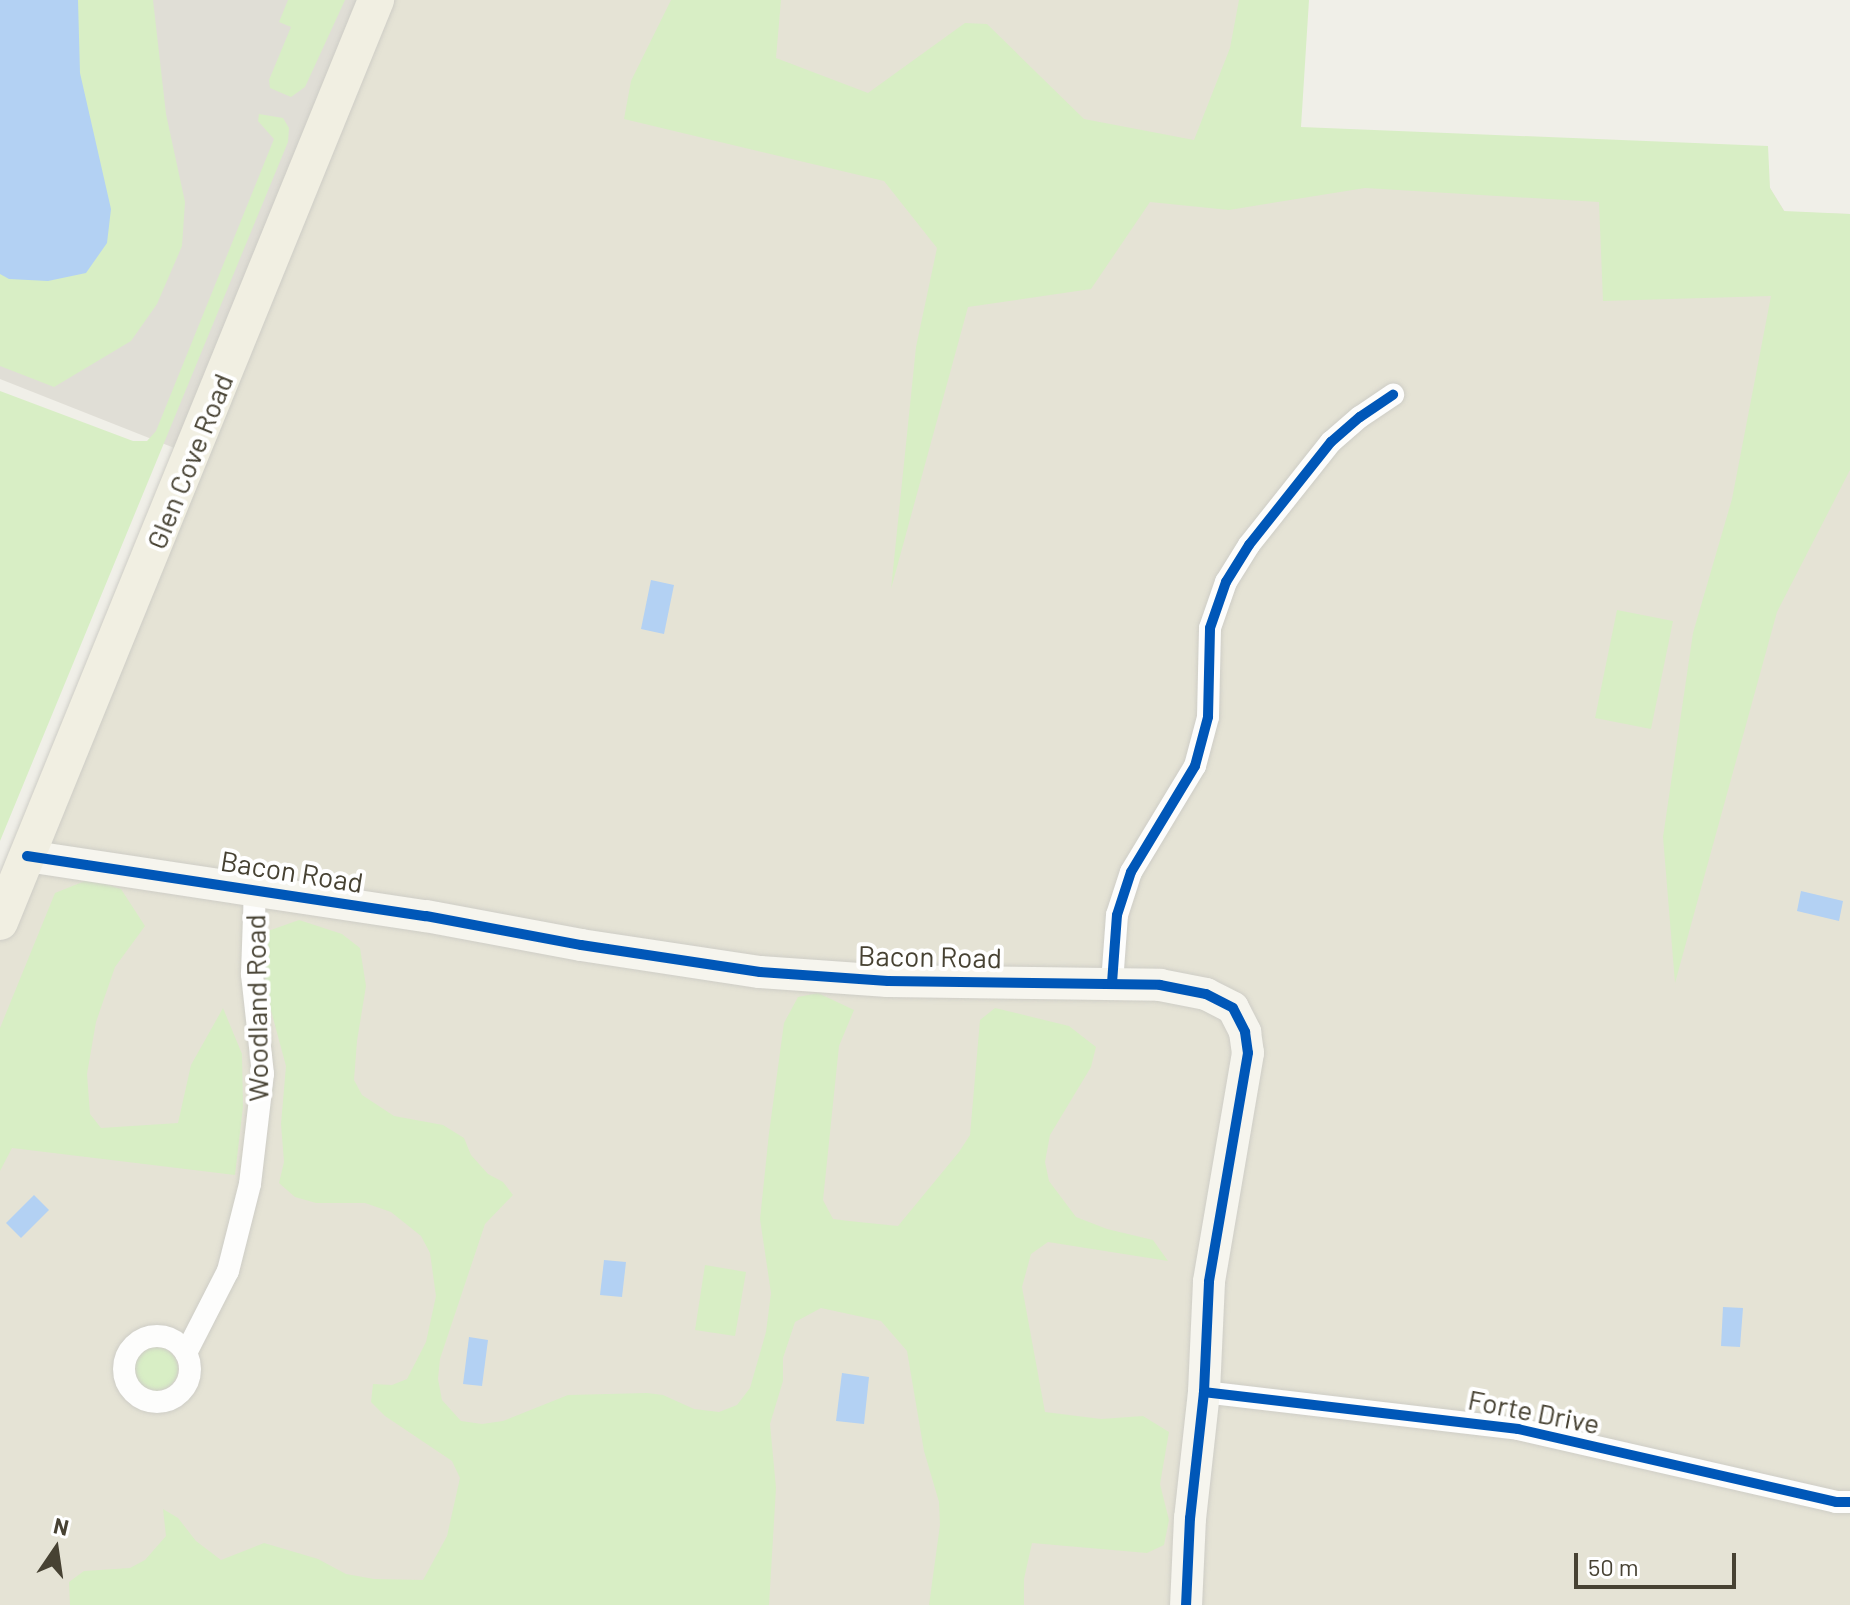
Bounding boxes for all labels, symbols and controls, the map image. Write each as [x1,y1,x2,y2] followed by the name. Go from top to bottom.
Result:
[139,368,239,554] street label: Glen Cove Road
[218,843,366,899] street label: Bacon Road
[238,914,274,1102] street label: Woodland Road
[858,938,1002,974] street label: Bacon Road
[1465,1382,1603,1440] street label: Forte Drive
[16,1509,96,1589] north arrow
[51,1511,71,1540] text: N
[1578,1537,1740,1587] scale bar
[1588,1552,1639,1581] text: 50 m

